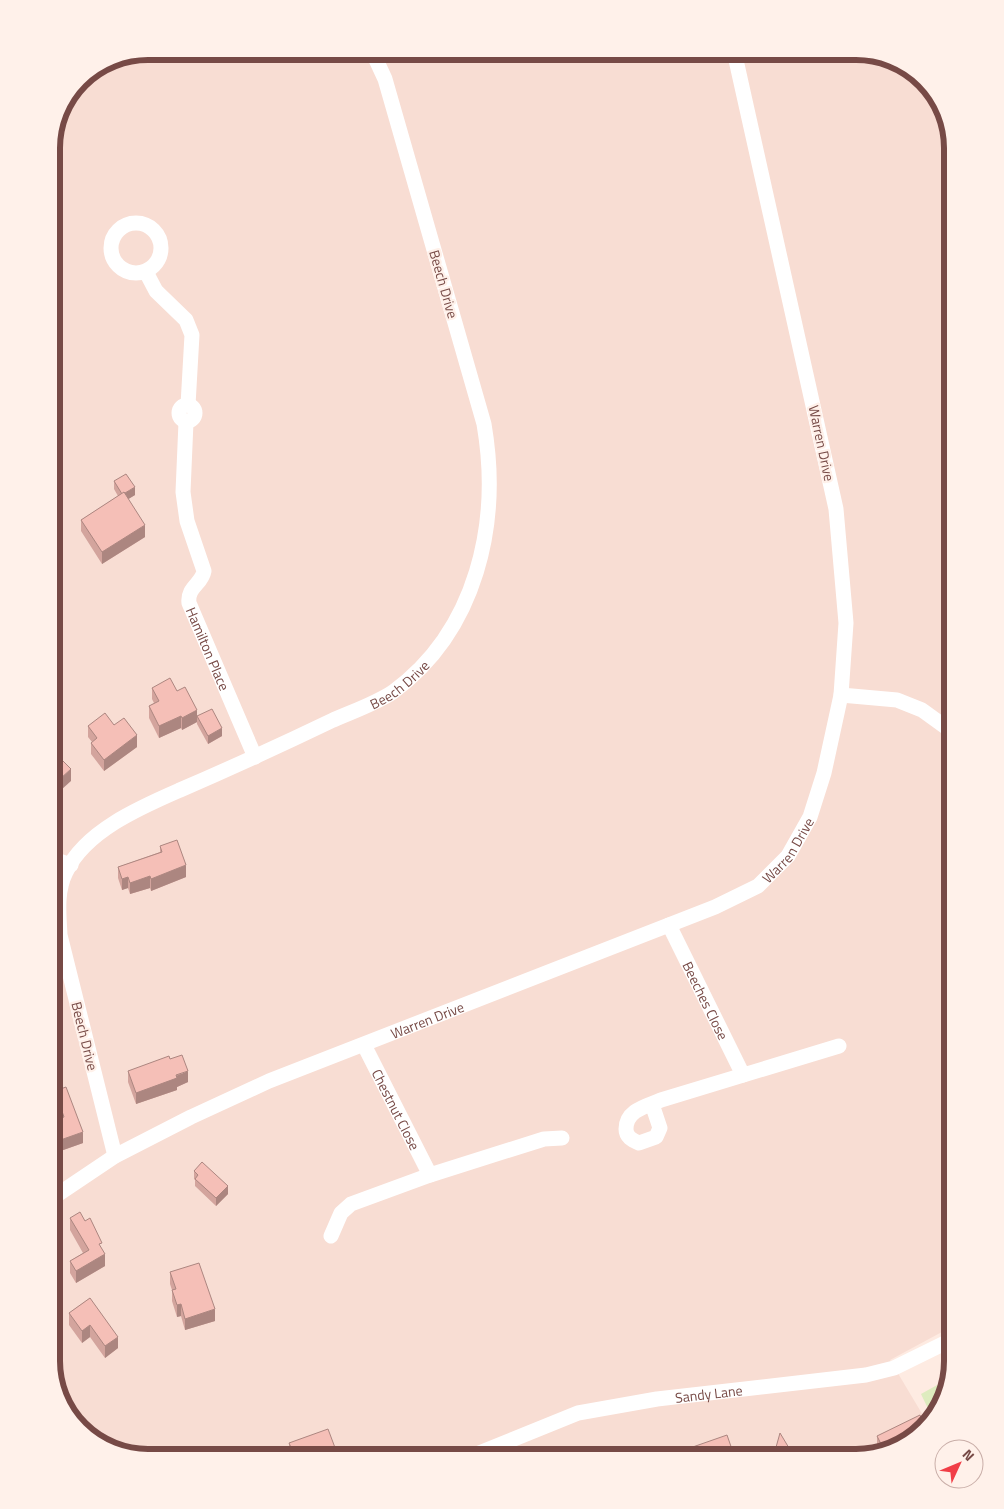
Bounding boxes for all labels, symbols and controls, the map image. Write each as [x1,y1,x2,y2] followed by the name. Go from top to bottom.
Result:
[424,247,464,321] street label: Beech Drive
[804,403,840,483] street label: Warren Drive
[181,603,236,694] street label: Hamilton Place
[366,655,434,714] street label: Beech Drive
[757,813,818,887] street label: Warren Drive
[678,958,734,1043] street label: Beeches Close
[387,996,467,1043] street label: Warren Drive
[66,999,104,1073] street label: Beech Drive
[367,1065,426,1153] street label: Chestnut Close
[674,1379,744,1407] street label: Sandy Lane
[934,1439,984,1489] north arrow
[958,1444,980,1465] text: N

